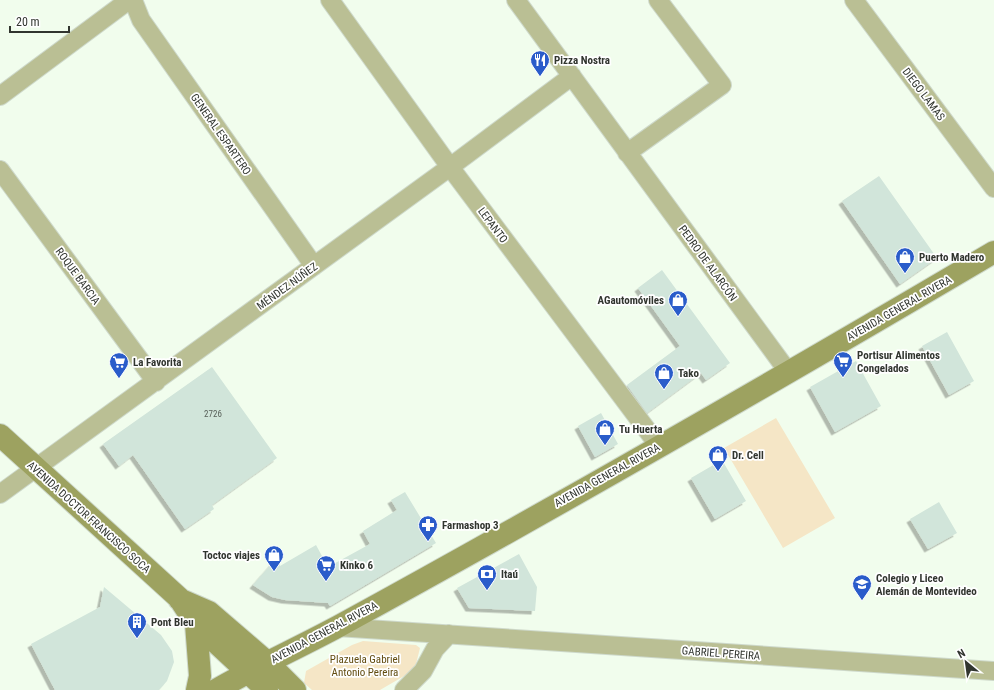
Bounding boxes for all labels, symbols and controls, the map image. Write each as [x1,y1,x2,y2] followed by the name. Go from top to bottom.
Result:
[10,8,69,34] scale bar
[16,15,40,29] text: 20 m
[529,49,551,77] restaurant icon: Pizza Nostra
[554,54,610,67] place label: Pizza Nostra
[900,66,948,123] street label: DIEGO LAMAS
[188,91,253,177] street label: GENERAL ESPARTERO
[475,205,510,246] street label: LEPANTO
[676,223,739,304] street label: PEDRO DE ALARCÓN
[53,245,103,308] street label: ROQUE BARCIA
[894,246,916,274] shop icon: Puerto Madero
[919,251,985,264] place label: Puerto Madero
[254,260,320,313] street label: MÉNDEZ NÚÑEZ
[845,273,954,344] street label: AVENIDA GENERAL RIVERA
[667,289,689,317] shop icon: AGautomóviles
[598,294,664,307] place label: AGautomóviles
[857,349,940,375] place label: Portisur Alimentos Congelados
[832,350,854,378] supermarket icon: Portisur Alimentos Congelados
[108,351,130,379] supermarket icon: La Favorita
[133,356,181,369] place label: La Favorita
[653,362,675,390] shop icon: Tako
[678,367,700,380] place label: Tako
[204,409,222,419] house number: 2726
[594,418,616,446] shop icon: Tu Huerta
[619,423,662,436] place label: Tu Huerta
[552,441,663,510] street label: AVENIDA GENERAL RIVERA
[707,444,729,472] shop icon: Dr. Cell
[732,449,764,462] place label: Dr. Cell
[25,459,153,576] street label: AVENIDA DOCTOR FRANCISCO SOCA
[417,514,439,542] pharmacy icon: Farmashop 3
[442,519,499,532] place label: Farmashop 3
[263,544,285,572] shop icon: Toctoc viajes
[202,549,260,562] place label: Toctoc viajes
[315,554,337,582] supermarket icon: Kinko 6
[340,559,374,572] place label: Kinko 6
[476,563,498,591] bank icon: Itaú
[501,568,518,581] place label: Itaú
[876,572,977,598] place label: Colegio y Liceo Alemán de Montevideo
[851,573,873,601] school or university icon: Colegio y Liceo Alemán de Montevideo
[269,599,380,666] street label: AVENIDA GENERAL RIVERA
[126,611,148,639] building icon: Pont Bleu
[151,616,194,629] place label: Pont Bleu
[946,642,986,682] north arrow
[681,644,761,663] street label: GABRIEL PEREIRA
[955,646,968,661] text: N
[330,653,400,679] park label: Plazuela Gabriel Antonio Pereira

